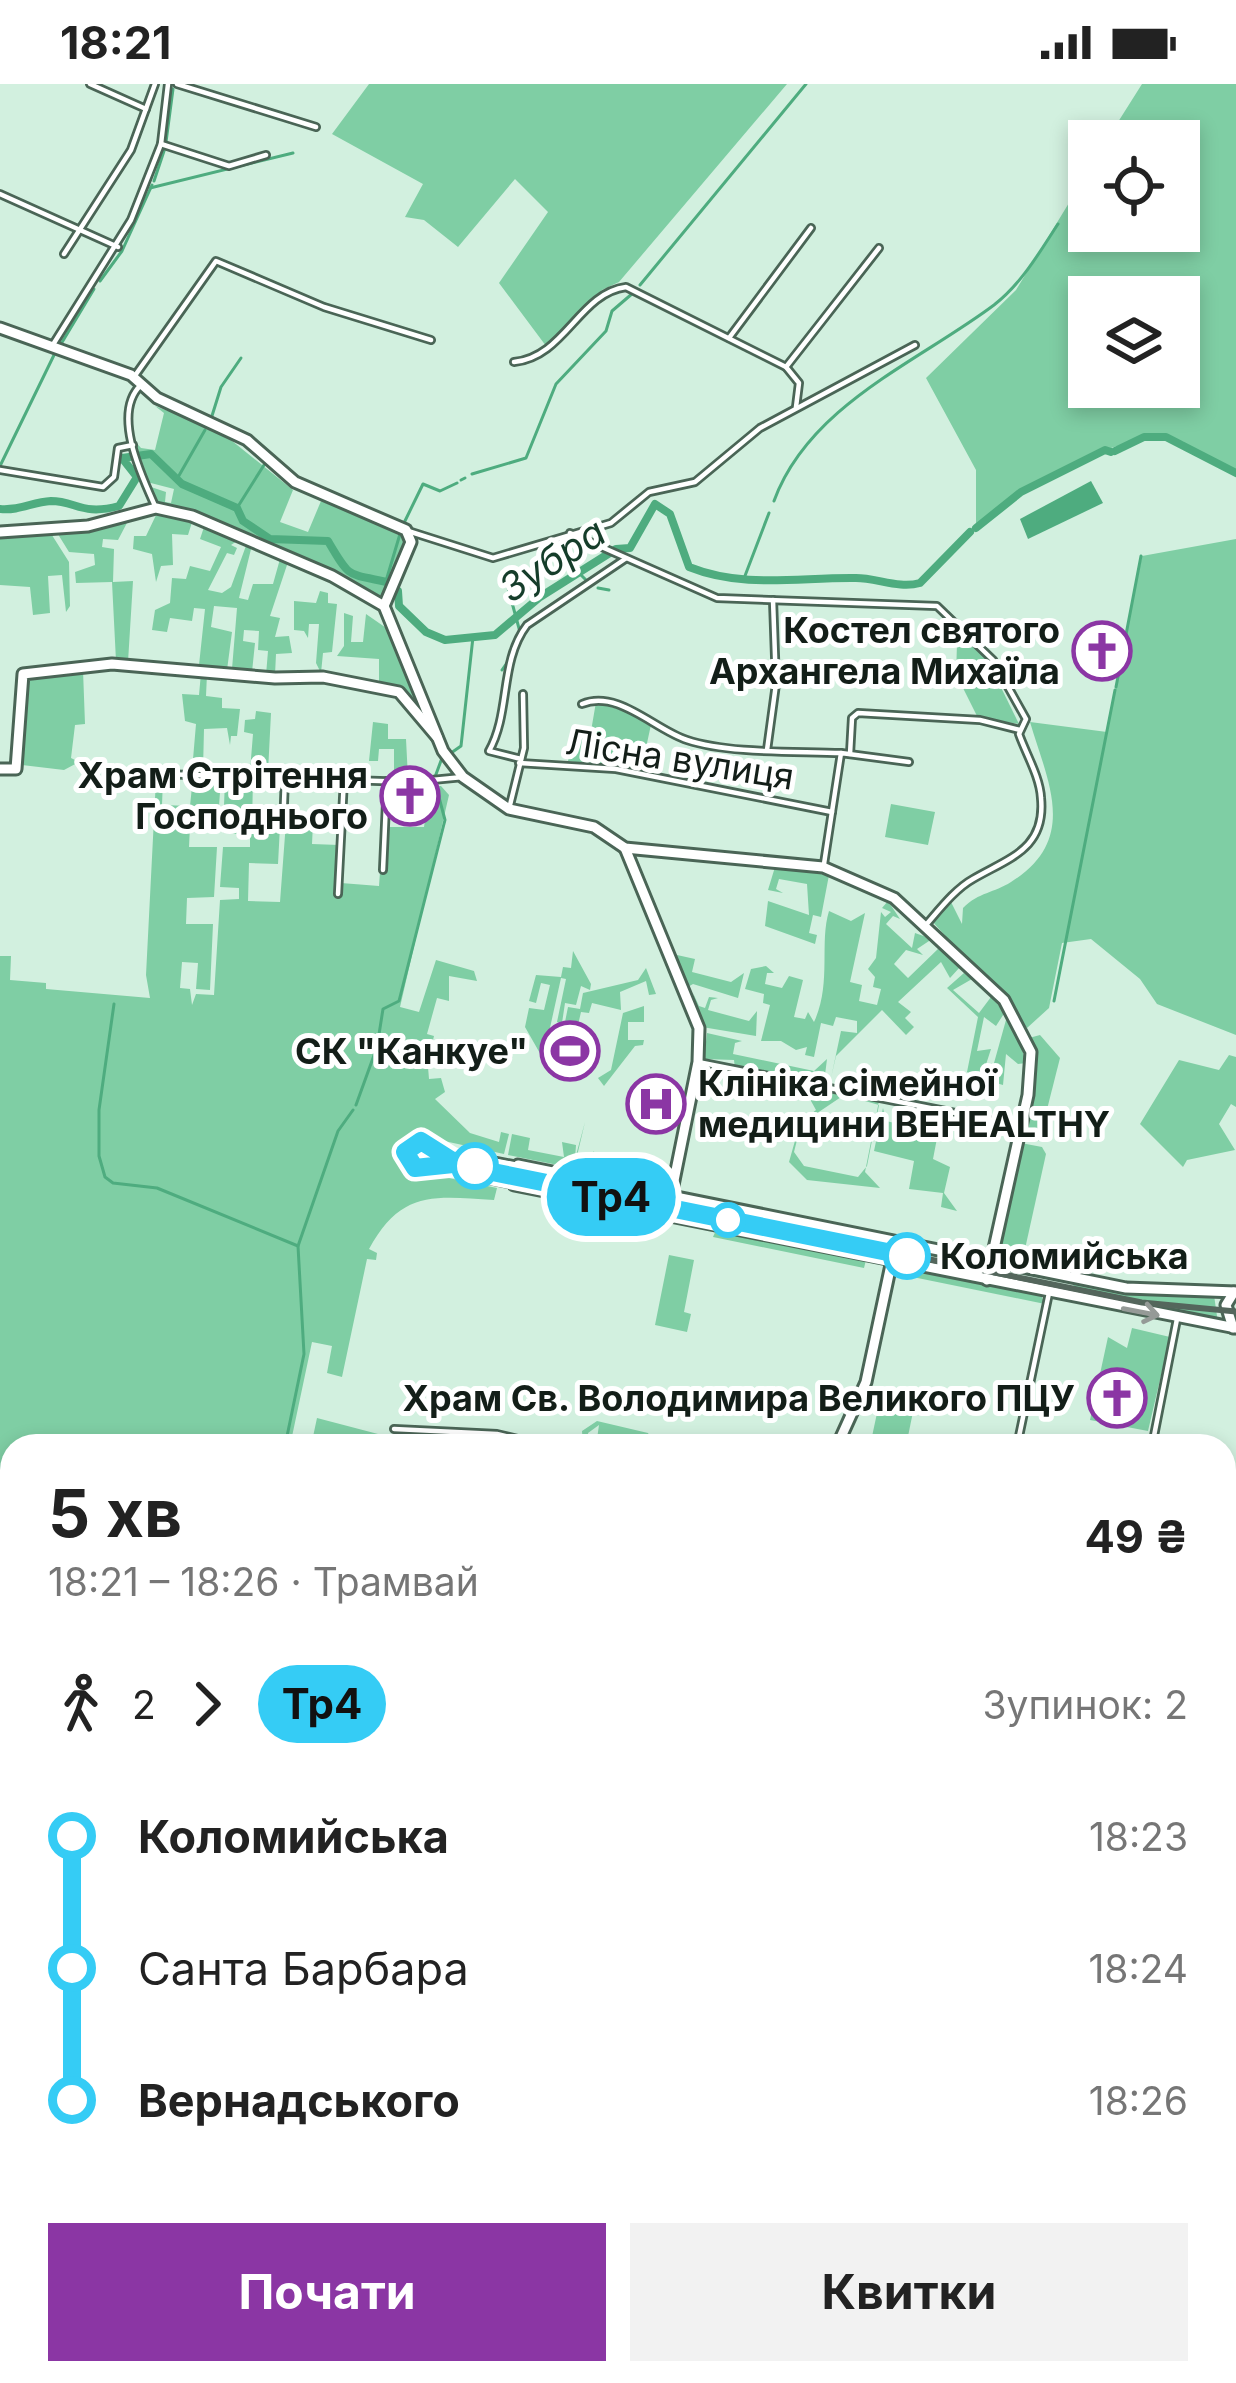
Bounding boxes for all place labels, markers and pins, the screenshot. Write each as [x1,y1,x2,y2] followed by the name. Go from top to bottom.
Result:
[709,608,1060,693] place label: Костел святого Архангела Михаїла
[1071,620,1133,682] church icon: Костел святого Архангела Михаїла
[77,753,368,838] place label: Храм Стрітення Господнього
[379,765,441,827] church icon: Храм Стрітення Господнього
[539,1020,601,1082] sports icon: СК "Канкуе"
[295,1029,528,1073] place label: СК "Канкуе"
[698,1061,1110,1146] place label: Клініка сімейної медицини BEHEALTHY
[625,1073,687,1135] hospital icon: Клініка сімейної медицини BEHEALTHY
[453,1144,497,1188] unlabelled marker
[712,1204,744,1236] unlabelled marker
[885,1234,929,1278] marker: Коломийська
[940,1234,1189,1278] place label: Коломийська
[1086,1367,1148,1429] church icon: Храм Св. Володимира Великого ПЦУ
[402,1376,1075,1420] place label: Храм Св. Володимира Великого ПЦУ

